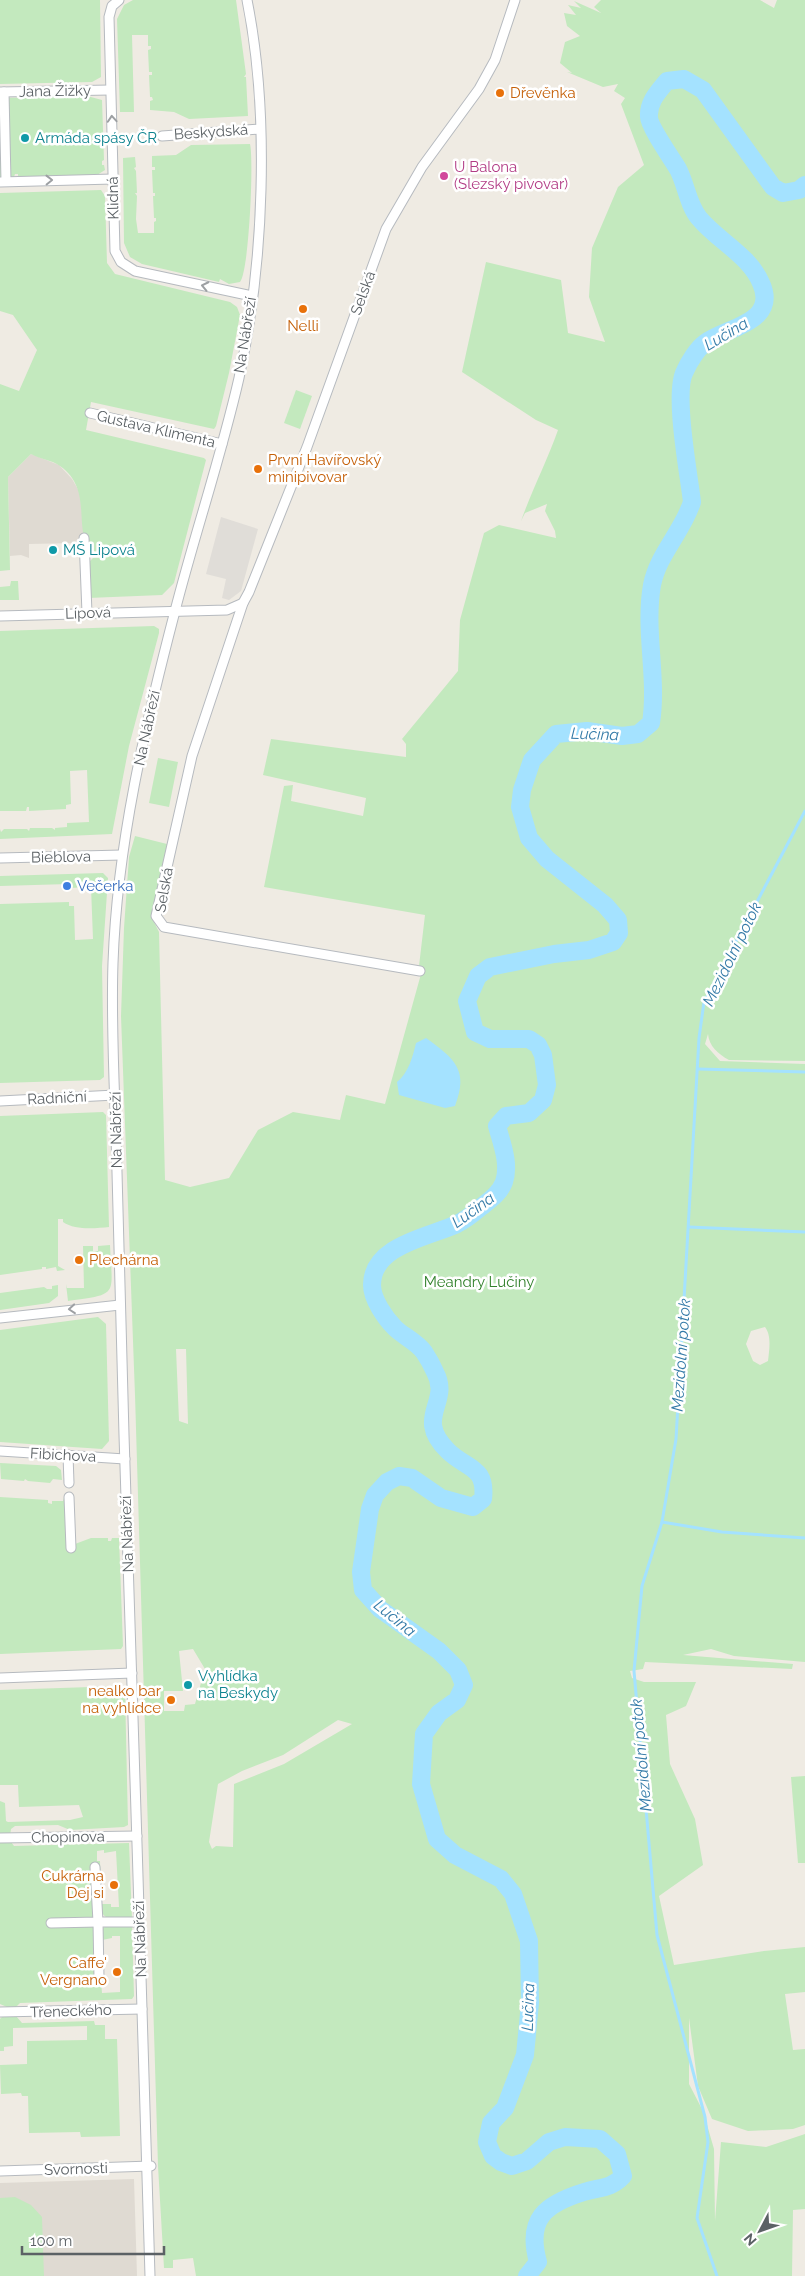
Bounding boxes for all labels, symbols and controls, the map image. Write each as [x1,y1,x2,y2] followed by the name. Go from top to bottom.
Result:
[19,81,91,101] street label: Jana Žižky
[510,84,576,102] place label: Dřevěnka
[494,87,506,99] marker: Dřevěnka
[106,115,117,123] one-way arrow
[173,120,249,144] street label: Beskydská
[35,128,157,147] place label: Armáda spásy ČR
[19,132,31,144] marker: Armáda spásy ČR
[454,158,568,193] place label: U Balona (Slezský pivovar)
[438,170,450,182] marker: U Balona (Slezský pivovar)
[45,175,53,185] one-way arrow
[104,176,122,220] street label: Klidná
[347,269,379,317] street label: Selská
[200,281,209,292] one-way arrow
[230,295,260,374] street label: Na Nábřeží
[297,303,309,315] marker: Nelli
[700,313,752,355] water label: Lučina
[287,317,319,335] place label: Nelli
[95,407,217,451] street label: Gustava Klimenta
[268,451,381,486] place label: První Havířovský minipivovar
[252,463,264,475] marker: První Havířovský minipivovar
[63,540,135,559] place label: MŠ Lipová
[47,544,59,556] marker: MŠ Lipová
[65,603,111,623] street label: Lípová
[130,688,164,767] street label: Na Nábřeží
[571,724,620,744] water label: Lučina
[31,847,91,867] street label: Bieblova
[151,866,177,914] street label: Selská
[77,877,133,895] place label: Večerka
[61,880,73,892] marker: Večerka
[699,899,766,1009] water label: Mezidolní potok
[27,1087,88,1109] street label: Radniční
[106,1091,126,1169] street label: Na Nábřeží
[448,1188,498,1232] water label: Lučina
[89,1251,159,1269] place label: Plechárna
[73,1254,85,1266] marker: Plechárna
[424,1273,534,1291] park label: Meandry Lučiny
[668,1297,694,1412] water label: Mezidolní potok
[68,1304,76,1315] one-way arrow
[29,1444,97,1466] street label: Fibichova
[117,1495,137,1573] street label: Na Nábřeží
[370,1595,420,1641] water label: Lučina
[198,1667,278,1702] place label: Vyhlídka na Beskydy
[182,1679,194,1691] marker: Vyhlídka na Beskydy
[82,1682,162,1717] place label: nealko bar na vyhlídce
[165,1694,177,1706] marker: nealko bar na vyhlídce
[627,1697,655,1812] water label: Mezidolní potok
[31,1827,105,1847] street label: Chopinova
[41,1867,104,1902] place label: Cukrárna Dej si
[108,1879,120,1891] marker: Cukrárna Dej si
[130,1900,150,1978] street label: Na Nábřeží
[40,1954,107,1989] place label: Caffe' Vergnano
[111,1966,123,1978] marker: Caffe' Vergnano
[518,1982,538,2031] water label: Lučina
[30,2001,112,2021] street label: Třeneckého
[44,2159,108,2179] street label: Svornosti
[735,2206,785,2256] north arrow
[22,2224,165,2256] scale bar
[741,2230,760,2249] text: N
[30,2232,72,2250] text: 100 m

